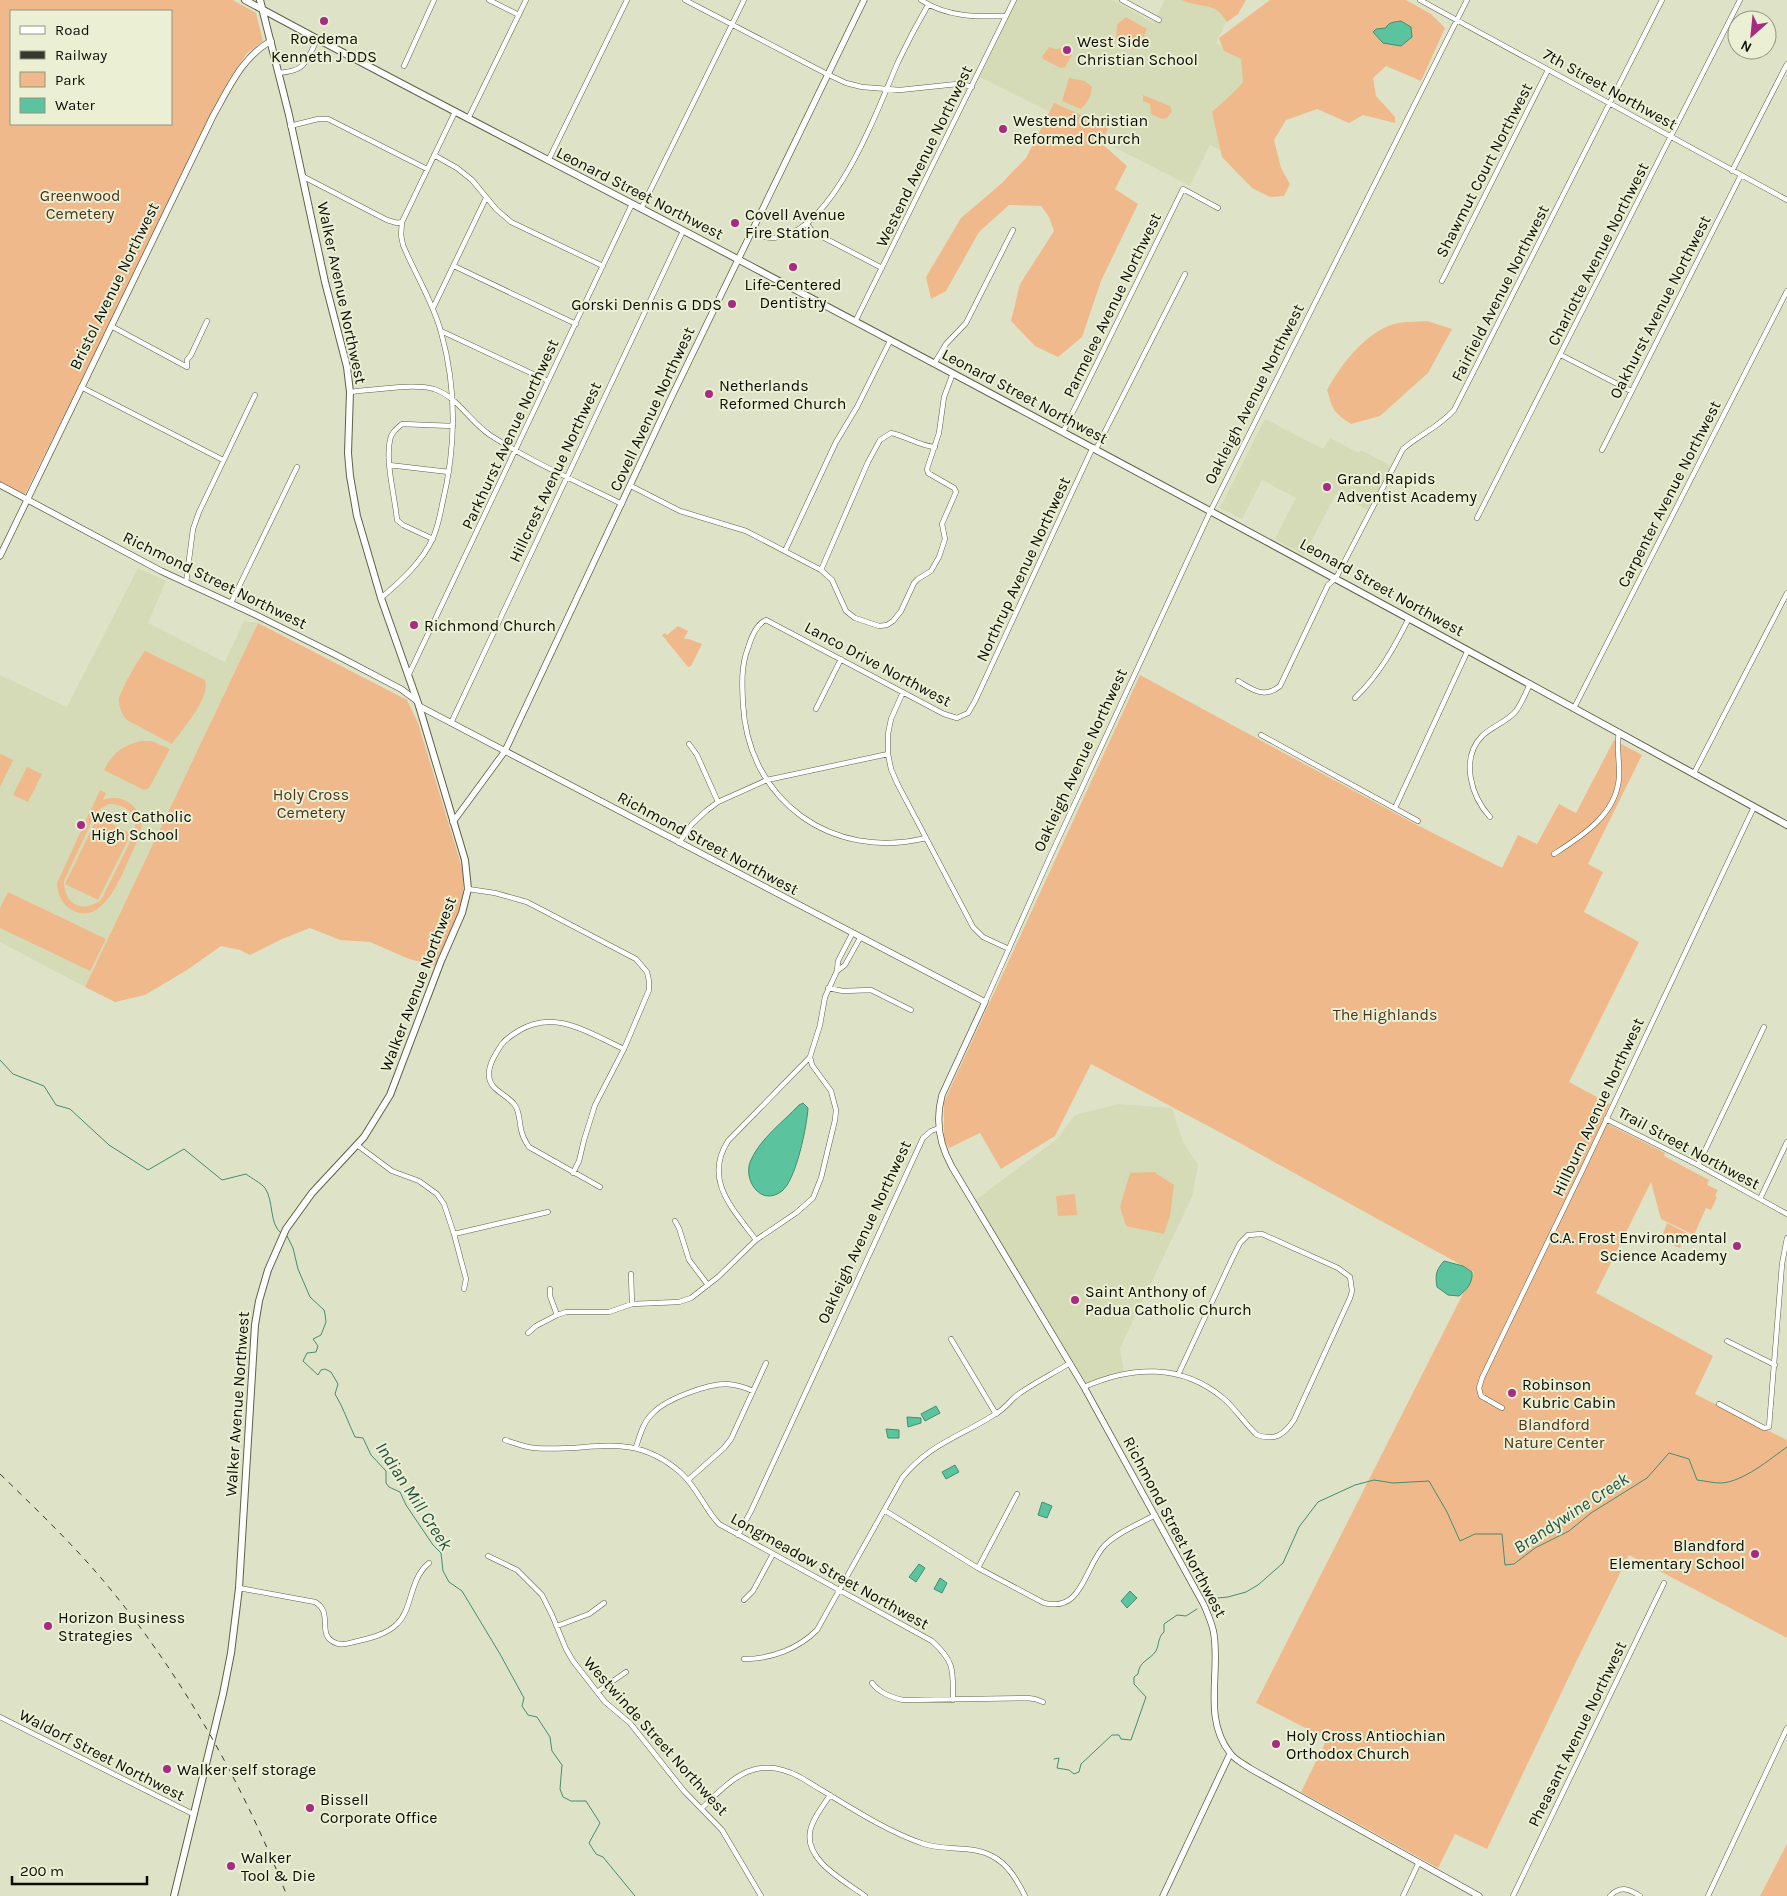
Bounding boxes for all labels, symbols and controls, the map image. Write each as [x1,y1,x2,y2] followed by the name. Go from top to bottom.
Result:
[10,10,172,125] legend
[1727,10,1777,60] north arrow
[318,15,330,27] marker: Roedema Kenneth J DDS
[55,21,90,39] text: Road
[271,29,377,66] place label: Roedema Kenneth J DDS
[1077,32,1198,69] place label: West Side Christian School
[1738,36,1755,56] text: N
[1061,44,1073,56] marker: West Side Christian School
[1540,44,1680,134] street label: 7th Street Northwest
[55,46,107,64] text: Railway
[872,62,976,250] street label: Westend Avenue Northwest
[55,71,85,89] text: Park
[1432,80,1536,260] street label: Shawmut Court Northwest
[55,96,96,114] text: Water
[1013,111,1148,148] place label: Westend Christian Reformed Church
[997,123,1009,135] marker: Westend Christian Reformed Church
[553,143,727,243] street label: Leonard Street Northwest
[1543,159,1653,349] street label: Charlotte Avenue Northwest
[40,186,120,223] park label: Greenwood Cemetery
[65,199,163,373] street label: Bristol Avenue Northwest
[313,200,371,386] street label: Walker Avenue Northwest
[1447,202,1553,384] street label: Fairfield Avenue Northwest
[745,205,845,242] place label: Covell Avenue Fire Station
[1059,210,1165,400] street label: Parmelee Avenue Northwest
[1605,212,1715,402] street label: Oakhurst Avenue Northwest
[729,217,741,229] marker: Covell Avenue Fire Station
[787,261,799,273] marker: Life-Centered Dentistry
[745,275,841,312] place label: Life-Centered Dentistry
[571,295,722,314] place label: Gorski Dennis G DDS
[726,298,738,310] marker: Gorski Dennis G DDS
[1200,301,1308,487] street label: Oakleigh Avenue Northwest
[605,324,699,494] street label: Covell Avenue Northwest
[458,336,562,532] street label: Parkhurst Avenue Northwest
[939,344,1111,448] street label: Leonard Street Northwest
[719,376,846,413] place label: Netherlands Reformed Church
[505,379,605,565] street label: Hillcrest Avenue Northwest
[703,388,715,400] marker: Netherlands Reformed Church
[1613,397,1725,591] street label: Carpenter Avenue Northwest
[1337,469,1478,506] place label: Grand Rapids Adventist Academy
[972,474,1074,664] street label: Northrup Avenue Northwest
[1321,481,1333,493] marker: Grand Rapids Adventist Academy
[120,527,310,633] street label: Richmond Street Northwest
[1296,534,1468,640] street label: Leonard Street Northwest
[424,616,556,635] place label: Richmond Church
[801,617,955,711] street label: Lanco Drive Northwest
[408,619,420,631] marker: Richmond Church
[1029,665,1131,855] street label: Oakleigh Avenue Northwest
[273,785,349,822] park label: Holy Cross Cemetery
[614,787,802,899] street label: Richmond Street Northwest
[91,807,192,844] place label: West Catholic High School
[75,819,87,831] marker: West Catholic High School
[376,894,460,1074] street label: Walker Avenue Northwest
[1333,1005,1437,1024] park label: The Highlands
[1548,1015,1648,1199] street label: Hillburn Avenue Northwest
[1615,1103,1763,1193] street label: Trail Street Northwest
[813,1137,915,1327] street label: Oakleigh Avenue Northwest
[1550,1228,1728,1265] place label: C.A. Frost Environmental Science Academy
[1731,1240,1743,1252] marker: C.A. Frost Environmental Science Academy
[1085,1282,1252,1319] place label: Saint Anthony of Padua Catholic Church
[1069,1294,1081,1306] marker: Saint Anthony of Padua Catholic Church
[221,1311,253,1497] street label: Walker Avenue Northwest
[1522,1375,1616,1412] place label: Robinson Kubric Cabin
[1506,1387,1518,1399] marker: Robinson Kubric Cabin
[1504,1415,1605,1452] park label: Blandford Nature Center
[1119,1433,1231,1621] street label: Richmond Street Northwest
[371,1438,458,1555] water label: Indian Mill Creek
[1509,1467,1633,1558] water label: Brandywine Creek
[728,1508,932,1634] street label: Longmeadow Street Northwest
[1609,1536,1745,1573] place label: Blandford Elementary School
[1749,1548,1761,1560] marker: Blandford Elementary School
[58,1608,185,1645] place label: Horizon Business Strategies
[42,1620,54,1632] marker: Horizon Business Strategies
[1524,1638,1630,1830] street label: Pheasant Avenue Northwest
[580,1653,732,1819] street label: Westwinde Street Northwest
[16,1705,188,1805] street label: Waldorf Street Northwest
[1286,1726,1446,1763] place label: Holy Cross Antiochian Orthodox Church
[1270,1738,1282,1750] marker: Holy Cross Antiochian Orthodox Church
[177,1760,316,1779] place label: Walker self storage
[161,1763,173,1775] marker: Walker self storage
[320,1790,438,1827] place label: Bissell Corporate Office
[304,1802,316,1814] marker: Bissell Corporate Office
[241,1848,316,1885] place label: Walker Tool & Die
[12,1854,148,1886] scale bar
[225,1860,237,1872] marker: Walker Tool & Die
[20,1862,64,1880] text: 200 m

